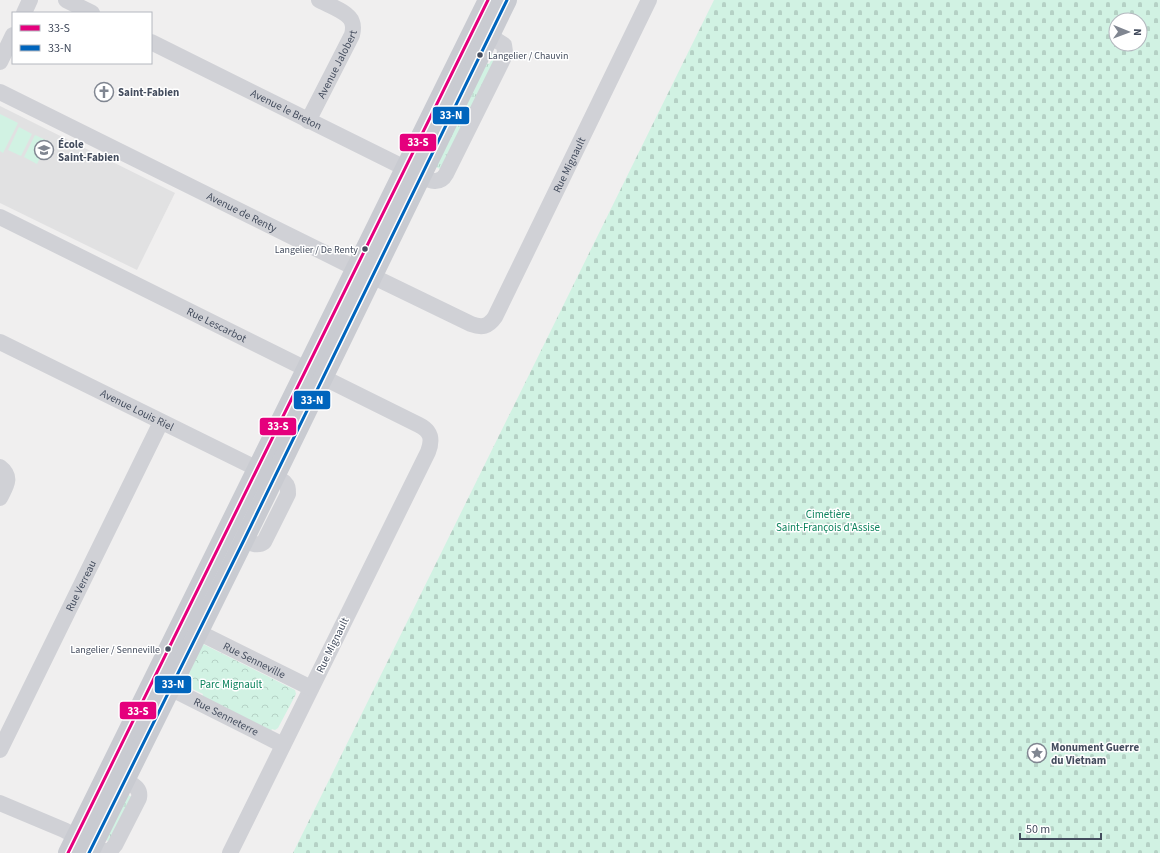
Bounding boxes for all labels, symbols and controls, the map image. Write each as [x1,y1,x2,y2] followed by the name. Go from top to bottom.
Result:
[12,12,152,64] legend
[1108,12,1148,52] north arrow
[48,20,70,37] text: 33-S
[1130,28,1145,36] text: N
[314,29,361,101] street label: Avenue Jalobert
[48,40,71,57] text: 33-N
[488,49,568,63] place label: Langelier / Chauvin
[475,50,485,60] marker: Langelier / Chauvin
[93,81,115,103] church icon: Saint-Fabien
[118,85,179,100] place label: Saint-Fabien
[248,86,324,134] street label: Avenue le Breton
[432,106,470,125] line badge: 33-N
[440,108,462,123] text: 33-N
[399,133,437,152] line badge: 33-S
[550,134,589,195] street label: Rue Mignault
[407,135,429,150] text: 33-S
[58,137,119,165] place label: École Saint-Fabien
[33,139,55,161] school or university icon: École Saint-Fabien
[204,189,279,236] street label: Avenue de Renty
[275,243,358,257] place label: Langelier / De Renty
[360,244,370,254] marker: Langelier / De Renty
[184,304,249,346] street label: Rue Lescarbot
[98,386,176,435] street label: Avenue Louis Riel
[293,390,331,410] line badge: 33-N
[301,393,323,408] text: 33-N
[259,417,297,436] line badge: 33-S
[267,419,289,434] text: 33-S
[776,507,881,535] park label: Cimetière Saint-François d'Assise
[62,558,100,614] street label: Rue Verreau
[313,615,353,676] street label: Rue Mignault
[221,639,288,682] street label: Rue Senneville
[70,643,160,657] place label: Langelier / Senneville
[163,644,173,654] marker: Langelier / Senneville
[154,675,192,694] line badge: 33-N
[162,677,184,692] text: 33-N
[200,677,263,692] park label: Parc Mignault
[191,694,261,740] street label: Rue Senneterre
[119,701,157,720] line badge: 33-S
[127,704,149,719] text: 33-S
[1051,740,1139,768] place label: Monument Guerre du Vietnam
[1026,742,1048,764] place icon: Monument Guerre du Vietnam
[1020,815,1101,841] scale bar
[1026,821,1050,838] text: 50 m

